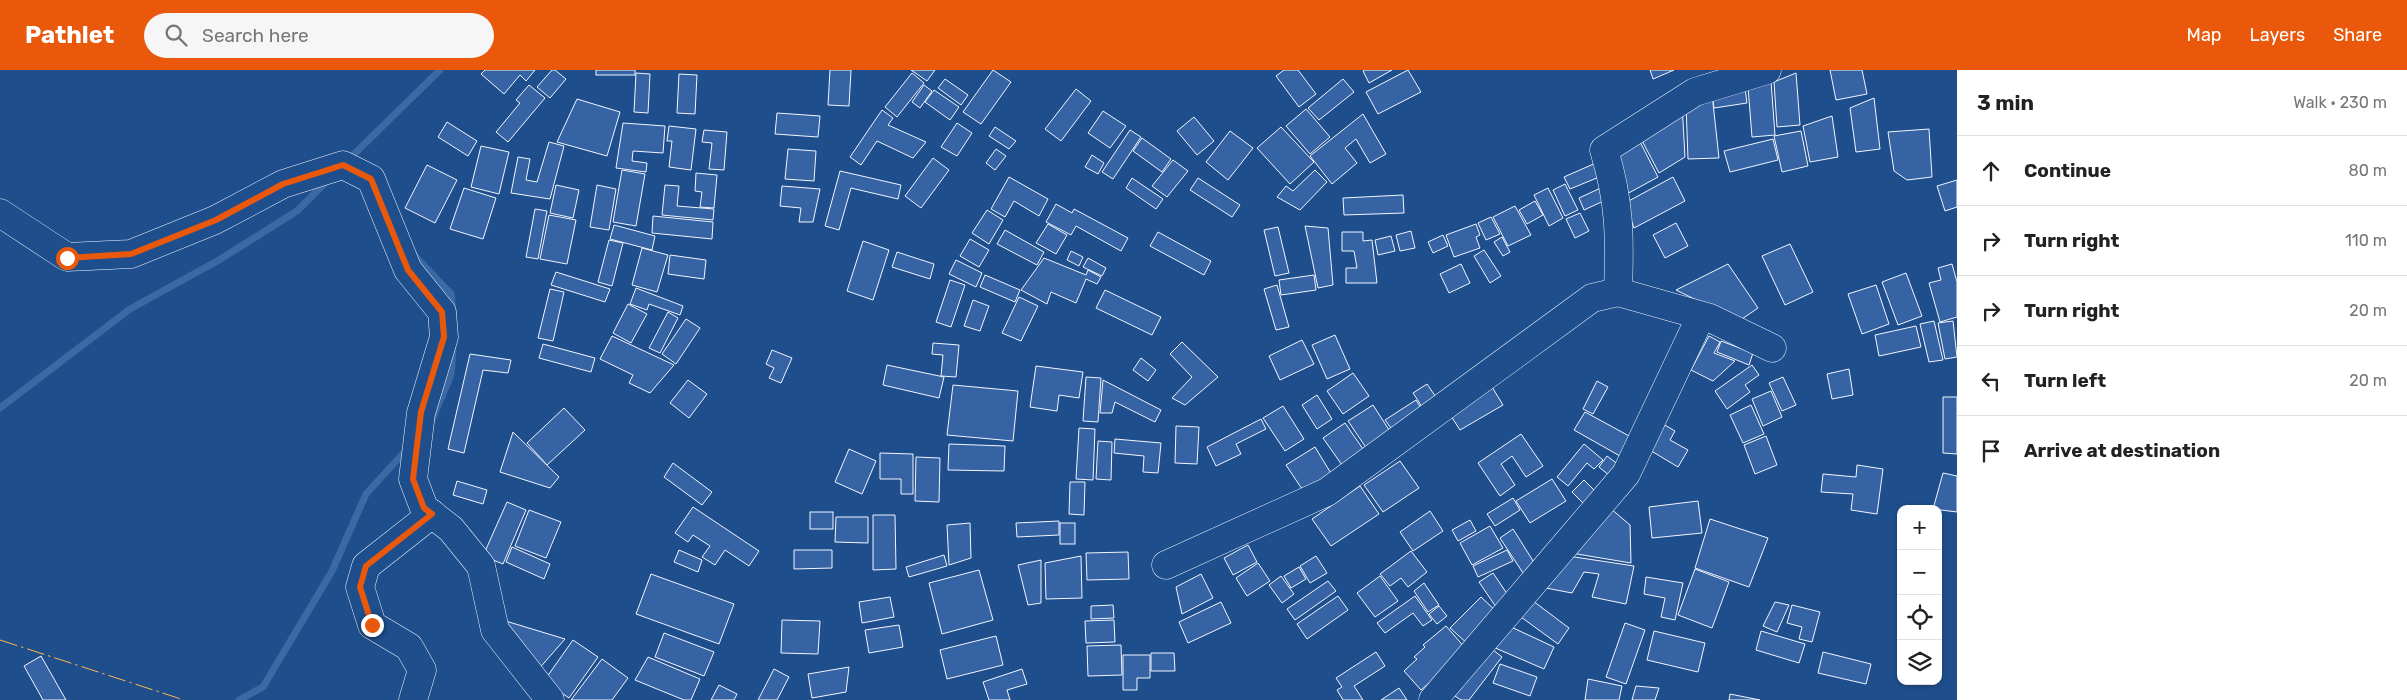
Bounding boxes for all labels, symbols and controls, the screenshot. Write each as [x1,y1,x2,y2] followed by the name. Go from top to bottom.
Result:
[144,13,494,58] search box
[25,21,114,49] text: Pathlet
[162,21,190,49] icon: search
[202,24,309,47] text: Search here
[2187,24,2222,46] text: Map
[2250,24,2305,46] text: Layers
[2333,24,2382,46] text: Share
[1977,90,2034,115] text: 3 min
[2293,93,2387,112] text: Walk · 230 m
[1977,157,2005,185] icon: ahead
[2024,159,2111,182] text: Continue
[2349,161,2387,180] text: 80 m
[1977,227,2005,255] icon: right
[2024,229,2119,252] text: Turn right
[2345,231,2387,250] text: 110 m
[56,247,79,270] route start
[1977,297,2005,325] icon: right
[2024,299,2119,322] text: Turn right
[2349,301,2387,320] text: 20 m
[1977,367,2005,395] icon: left
[2024,369,2106,392] text: Turn left
[2349,371,2387,390] text: 20 m
[1977,437,2005,465] icon: arrive
[2024,439,2220,462] text: Arrive at destination
[1897,505,1942,685] map controls
[1897,505,1942,550] button: +
[1897,550,1942,595] button: −
[1897,595,1942,640] button: locate
[361,614,384,637] route end
[1897,640,1942,685] button: layers

